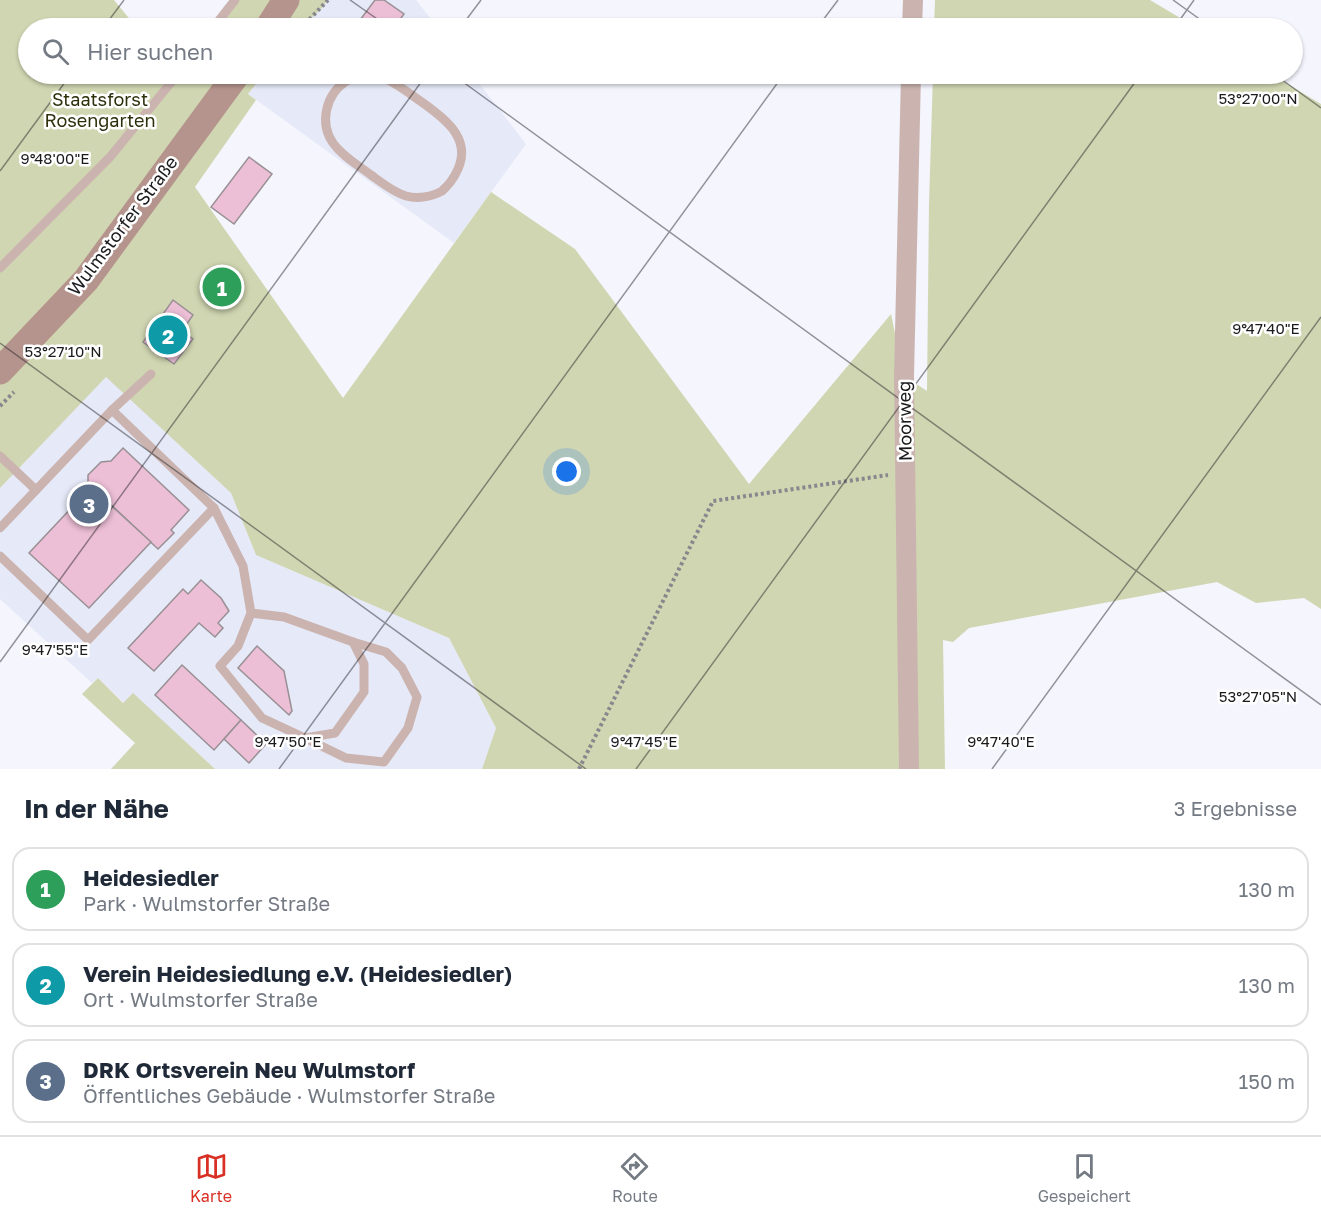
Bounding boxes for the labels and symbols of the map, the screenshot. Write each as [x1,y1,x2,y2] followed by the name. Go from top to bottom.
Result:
[44,88,156,131] park label: Staatsforst Rosengarten
[1218,89,1298,107] text: 53°27'00"N
[21,149,89,167] text: 9°48'00"E
[63,151,182,300] street label: Wulmstorfer Straße
[202,264,242,310] pin: 1
[148,312,188,358] pin: 2
[1232,319,1300,337] text: 9°47'40"E
[24,342,102,360] text: 53°27'10"N
[892,381,916,461] street label: Moorweg
[552,457,581,486] your location
[70,482,109,526] pin: 3
[22,640,88,658] text: 9°47'55"E
[1219,687,1297,705] text: 53°27'05"N
[255,732,321,750] text: 9°47'50"E
[611,732,677,750] text: 9°47'45"E
[967,732,1035,750] text: 9°47'40"E

